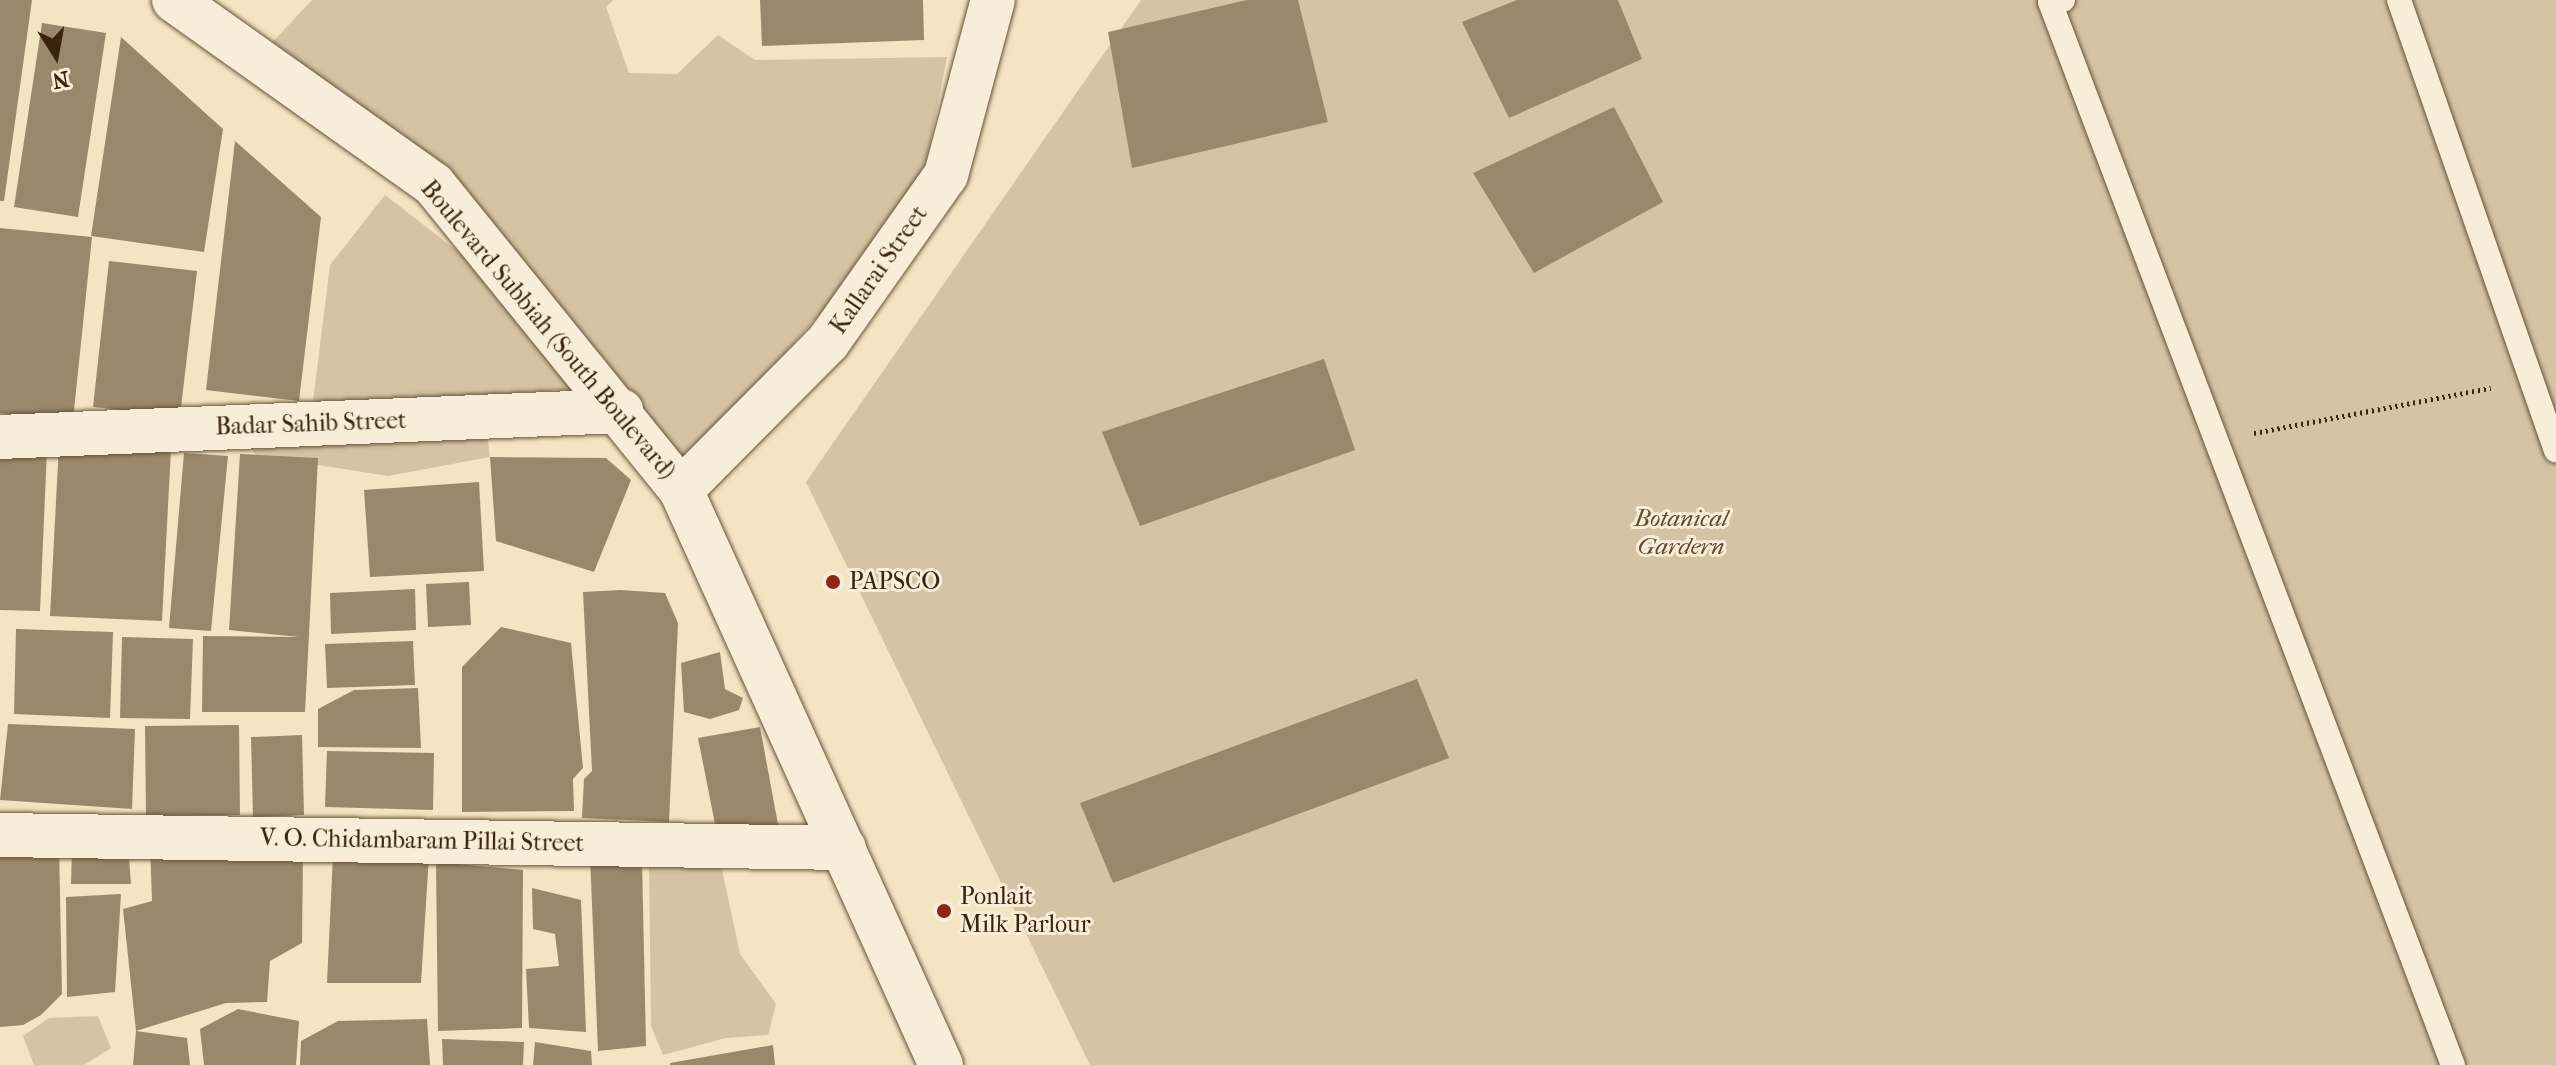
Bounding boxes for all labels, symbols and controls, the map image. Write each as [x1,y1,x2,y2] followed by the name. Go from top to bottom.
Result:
[16,16,96,96] north arrow
[50,65,71,94] text: N
[414,175,682,485] street label: Boulevard Subbiah (South Boulevard)
[824,200,934,340] street label: Kallarai Street
[215,406,407,442] street label: Badar Sahib Street
[1634,505,1728,561] park label: Botanical Gardern
[849,568,940,596] place label: PAPSCO
[824,573,842,591] marker: PAPSCO
[260,824,584,858] street label: V. O. Chidambaram Pillai Street
[960,883,1091,939] place label: Ponlait Milk Parlour
[935,902,953,920] marker: Ponlait Milk Parlour

